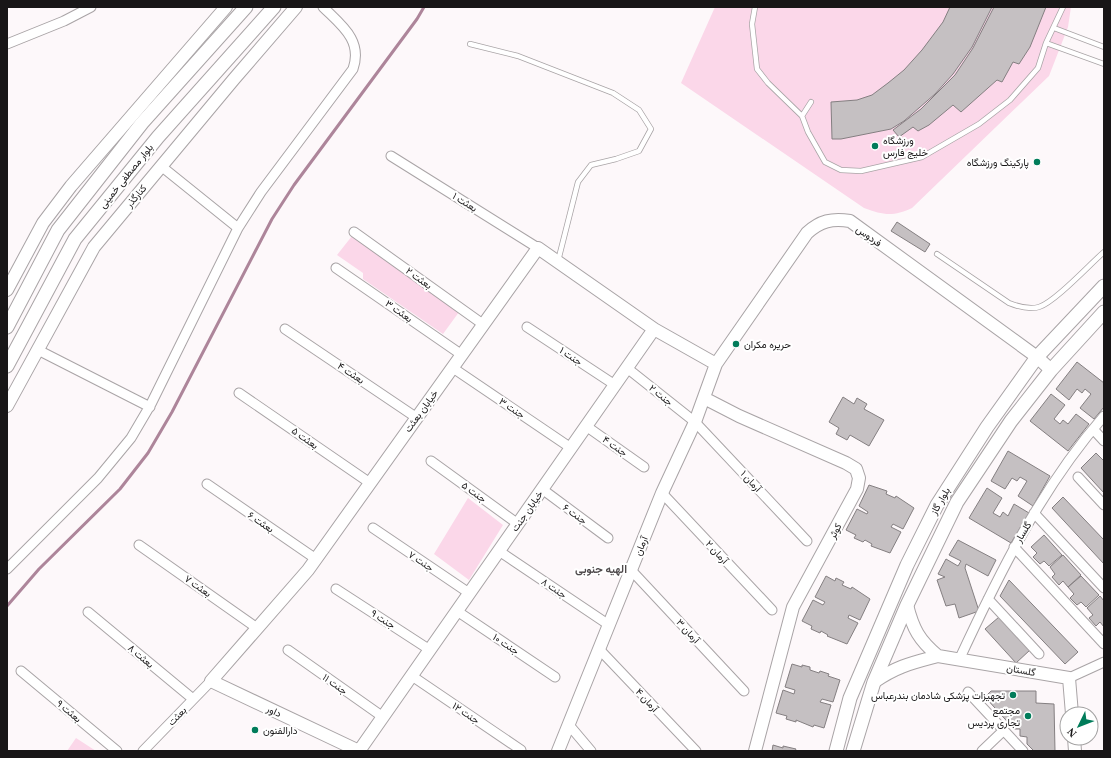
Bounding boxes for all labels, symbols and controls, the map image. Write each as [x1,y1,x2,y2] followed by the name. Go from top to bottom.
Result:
[883,135,928,159] place label: ورزشگاه خلیج فارس
[870,141,880,151] marker: ورزشگاه خلیج فارس
[97,142,156,211] street label: بلوار مصطفی خمینی
[967,157,1029,170] place label: پارکینگ ورزشگاه
[1032,157,1042,167] marker: پارکینگ ورزشگاه
[123,182,150,211] street label: کنارگذر
[450,190,479,215] street label: بعثت ۱
[854,223,884,250] street label: فردوس
[403,265,434,292] street label: بعثت ۲
[383,298,415,325] street label: بعثت ۳
[731,339,741,349] marker: حریره مکران
[744,339,791,351] place label: حریره مکران
[557,345,585,368] street label: جنت ۱
[335,360,366,387] street label: بعثت ۴
[646,382,675,409] street label: جنت ۲
[402,388,441,435] street label: خیابان بعثت
[497,395,527,422] street label: جنت ۳
[289,425,320,452] street label: بعثت ۵
[600,434,630,459] street label: جنت ۴
[738,468,764,495] street label: آرمان ۱
[459,479,489,506] street label: جنت ۵
[927,486,953,518] street label: بلوار گاز
[509,488,546,534] street label: خیابان جنت
[560,502,589,527] street label: جنت ۶
[245,509,276,535] street label: بعثت ۶
[1012,519,1035,546] street label: گلسار
[826,521,845,542] street label: کوثر
[632,534,651,558] street label: آرمان
[703,538,731,567] street label: آرمان ۲
[406,549,436,574] street label: جنت ۷
[575,563,627,576] district label: الهیه جنوبی
[182,573,213,600] street label: بعثت ۷
[539,576,569,601] street label: جنت ۸
[368,607,397,632] street label: جنت ۹
[673,617,702,646] street label: آرمان ۳
[490,631,521,658] street label: جنت ۱۰
[125,642,156,671] street label: بعثت ۸
[1006,662,1037,678] street label: گلستان
[320,671,350,698] street label: جنت ۱۱
[633,686,661,715] street label: آرمان ۴
[871,690,1005,703] place label: تجهیزات پزشکی شادمان بندرعباس
[1008,690,1018,700] marker: تجهیزات پزشکی شادمان بندرعباس
[54,698,84,725] street label: بعثت ۹
[450,700,482,727] street label: جنت ۱۲
[264,702,283,720] street label: داور
[166,704,189,728] street label: بعثت
[968,705,1020,730] place label: مجتمع تجاری پردیس
[1059,706,1099,746] north arrow
[1023,711,1033,721] marker: مجتمع تجاری پردیس
[250,725,260,735] marker: دارالفنون
[263,725,298,737] place label: دارالفنون
[1065,726,1079,740] text: N

